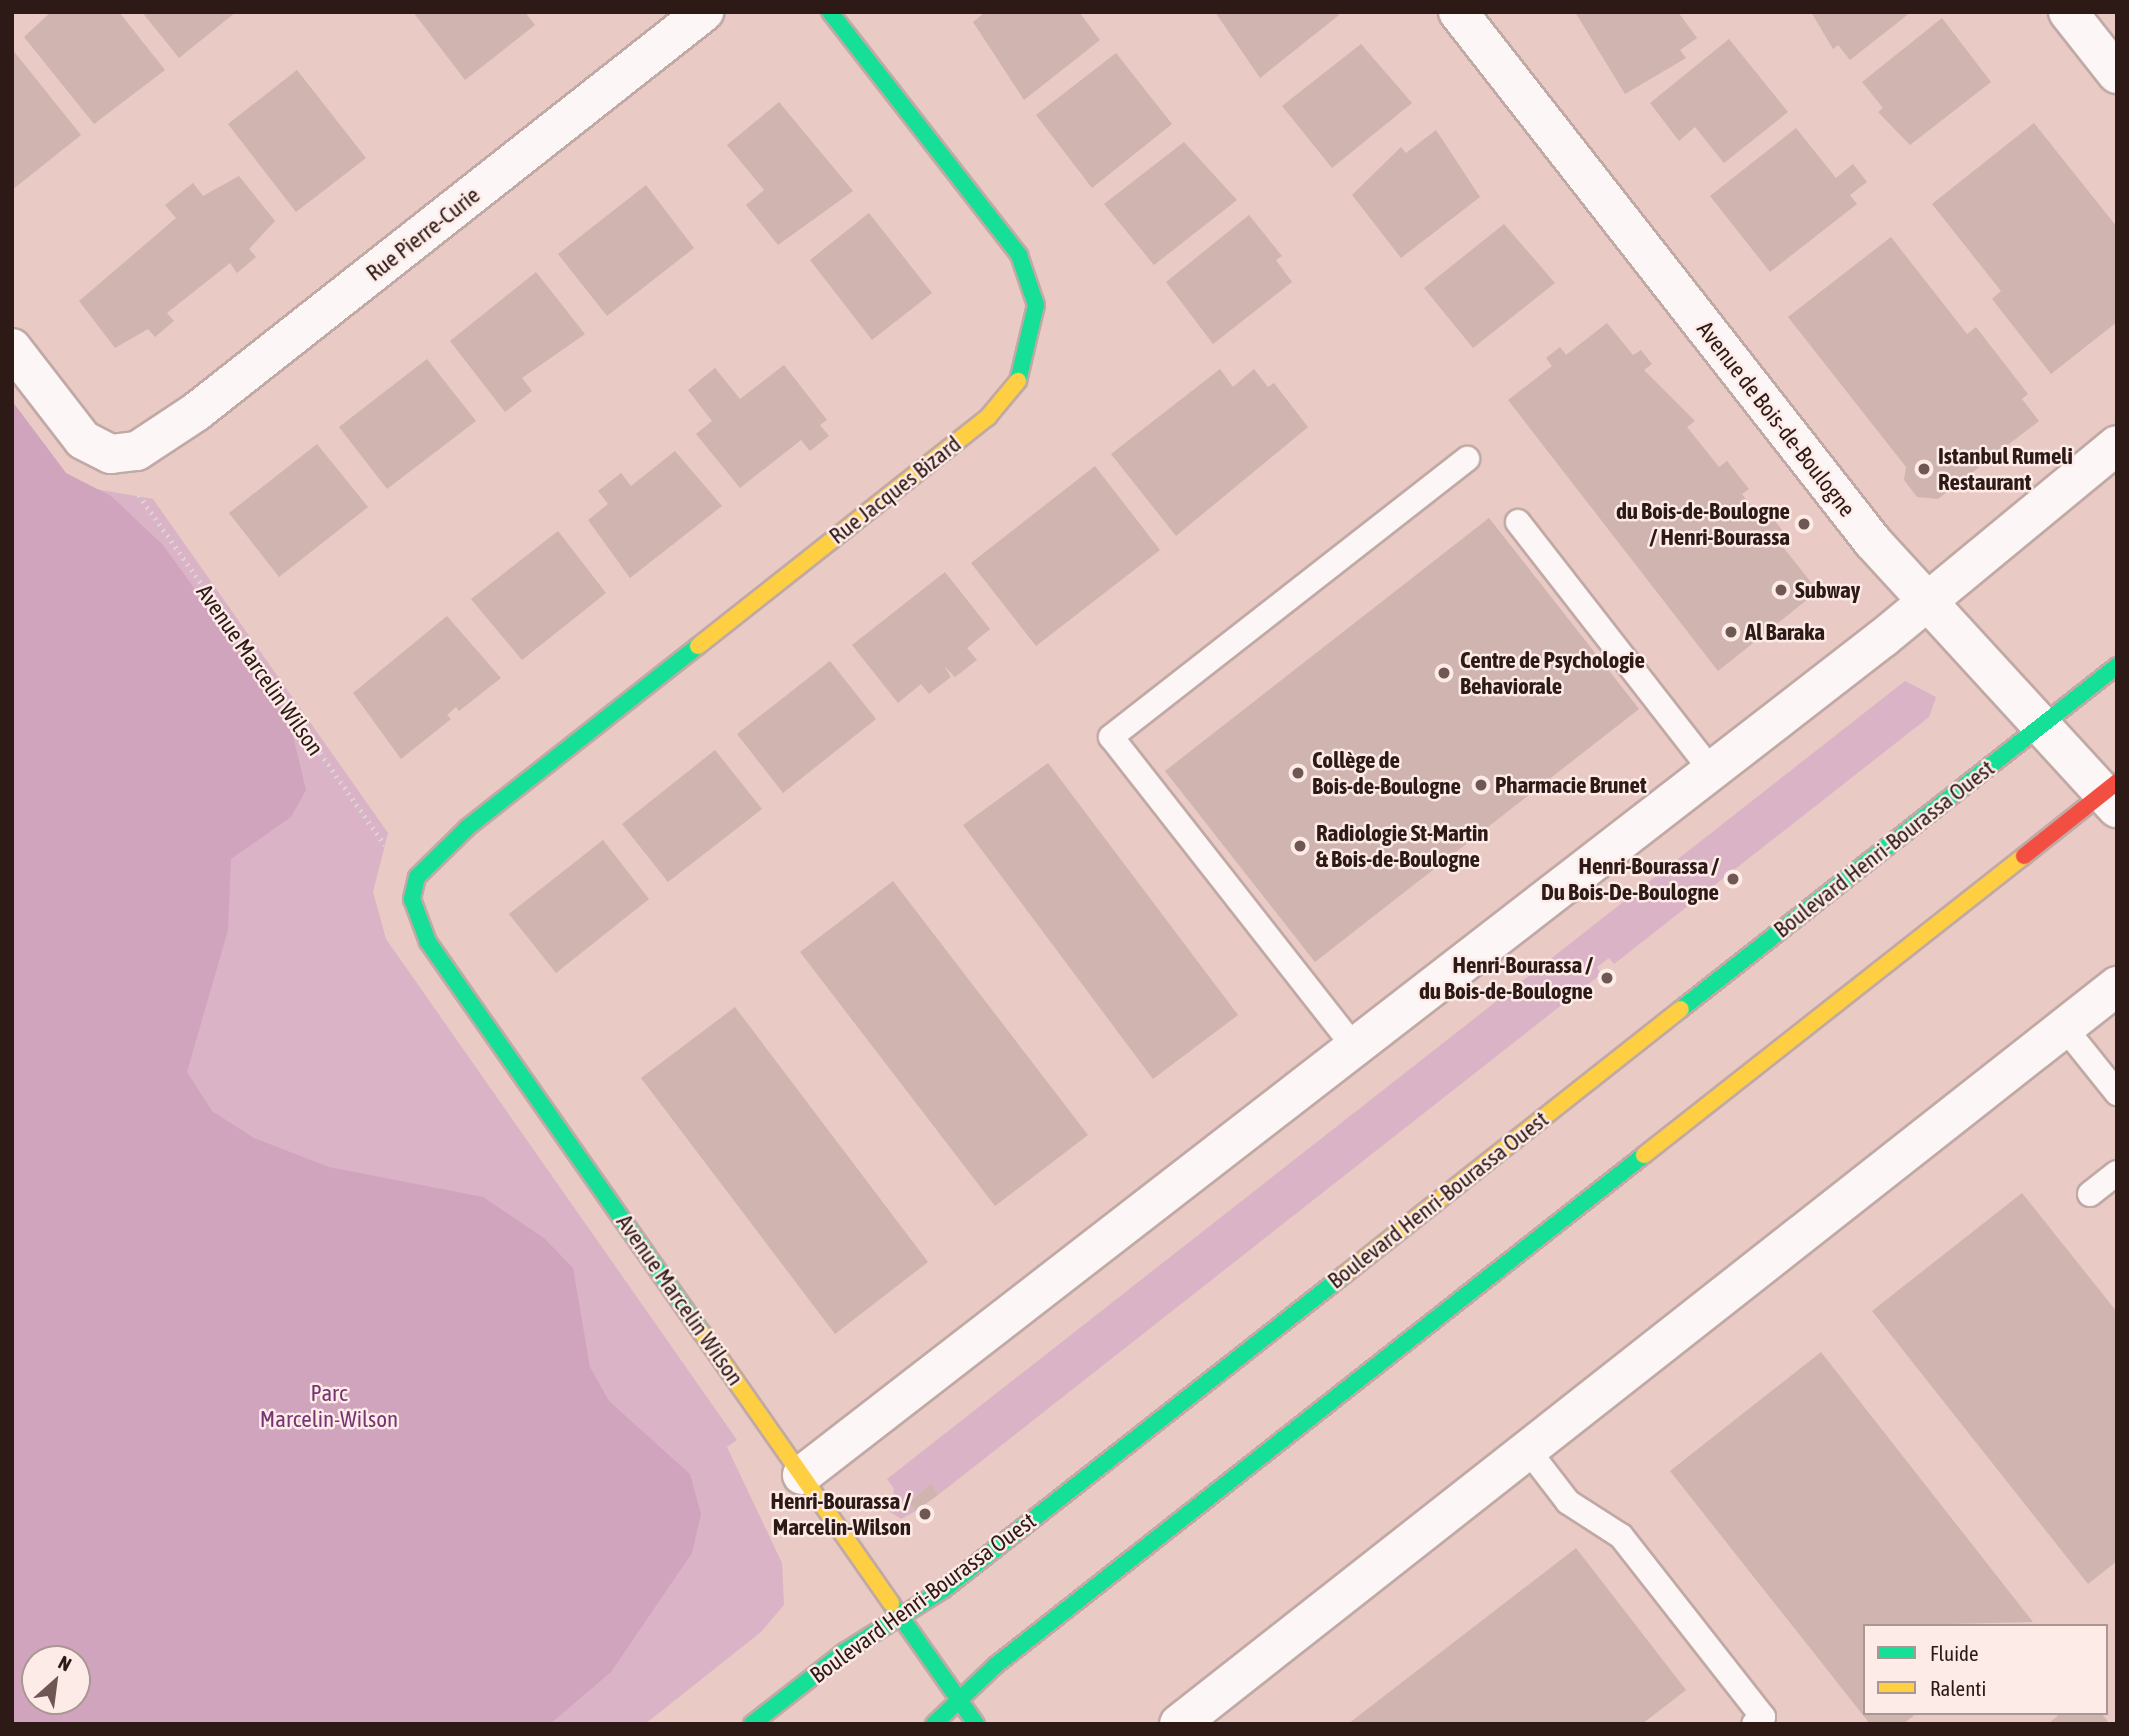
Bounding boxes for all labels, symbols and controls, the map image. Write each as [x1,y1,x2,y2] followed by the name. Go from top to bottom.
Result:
[361,181,485,287] street label: Rue Pierre-Curie
[1691,316,1861,522] street label: Avenue de Bois-de-Boulogne
[824,430,966,550] street label: Rue Jacques Bizard
[1938,442,2073,496] place label: Istanbul Rumeli Restaurant
[1916,461,1932,477] marker: Istanbul Rumeli Restaurant
[1616,497,1790,551] place label: du Bois-de-Boulogne / Henri-Bourassa
[1796,516,1812,532] marker: du Bois-de-Boulogne / Henri-Bourassa
[1795,576,1860,604] place label: Subway
[191,579,329,761] street label: Avenue Marcelin Wilson
[1773,582,1789,598] marker: Subway
[1745,618,1825,646] place label: Al Baraka
[1723,624,1739,640] marker: Al Baraka
[1460,646,1645,700] place label: Centre de Psychologie Behaviorale
[1434,663,1454,683] marker: Centre de Psychologie Behaviorale
[1312,746,1461,800] place label: Collège de Bois-de-Boulogne
[1768,754,2000,944] street label: Boulevard Henri-Bourassa Ouest
[1290,765,1306,781] marker: Collège de Bois-de-Boulogne
[1495,771,1647,799] place label: Pharmacie Brunet
[1473,777,1489,793] marker: Pharmacie Brunet
[1316,819,1488,873] place label: Radiologie St-Martin & Bois-de-Boulogne
[1290,836,1310,856] marker: Radiologie St-Martin & Bois-de-Boulogne
[1541,852,1719,906] place label: Henri-Bourassa / Du Bois-De-Boulogne
[1725,871,1741,887] marker: Henri-Bourassa / Du Bois-De-Boulogne
[1419,951,1593,1005] place label: Henri-Bourassa / du Bois-de-Boulogne
[1599,970,1615,986] marker: Henri-Bourassa / du Bois-de-Boulogne
[1322,1105,1554,1295] street label: Boulevard Henri-Bourassa Ouest
[611,1209,749,1391] street label: Avenue Marcelin Wilson
[260,1379,398,1433] park label: Parc Marcelin-Wilson
[771,1487,911,1541] place label: Henri-Bourassa / Marcelin-Wilson
[917,1506,933,1522] marker: Henri-Bourassa / Marcelin-Wilson
[805,1507,1041,1689] street label: Boulevard Henri-Bourassa Ouest
[1863,1624,2108,1715] legend
[1930,1641,1979,1665] text: Fluide
[21,1645,91,1715] north arrow
[55,1651,75,1676] text: N
[1930,1676,1986,1700] text: Ralenti

